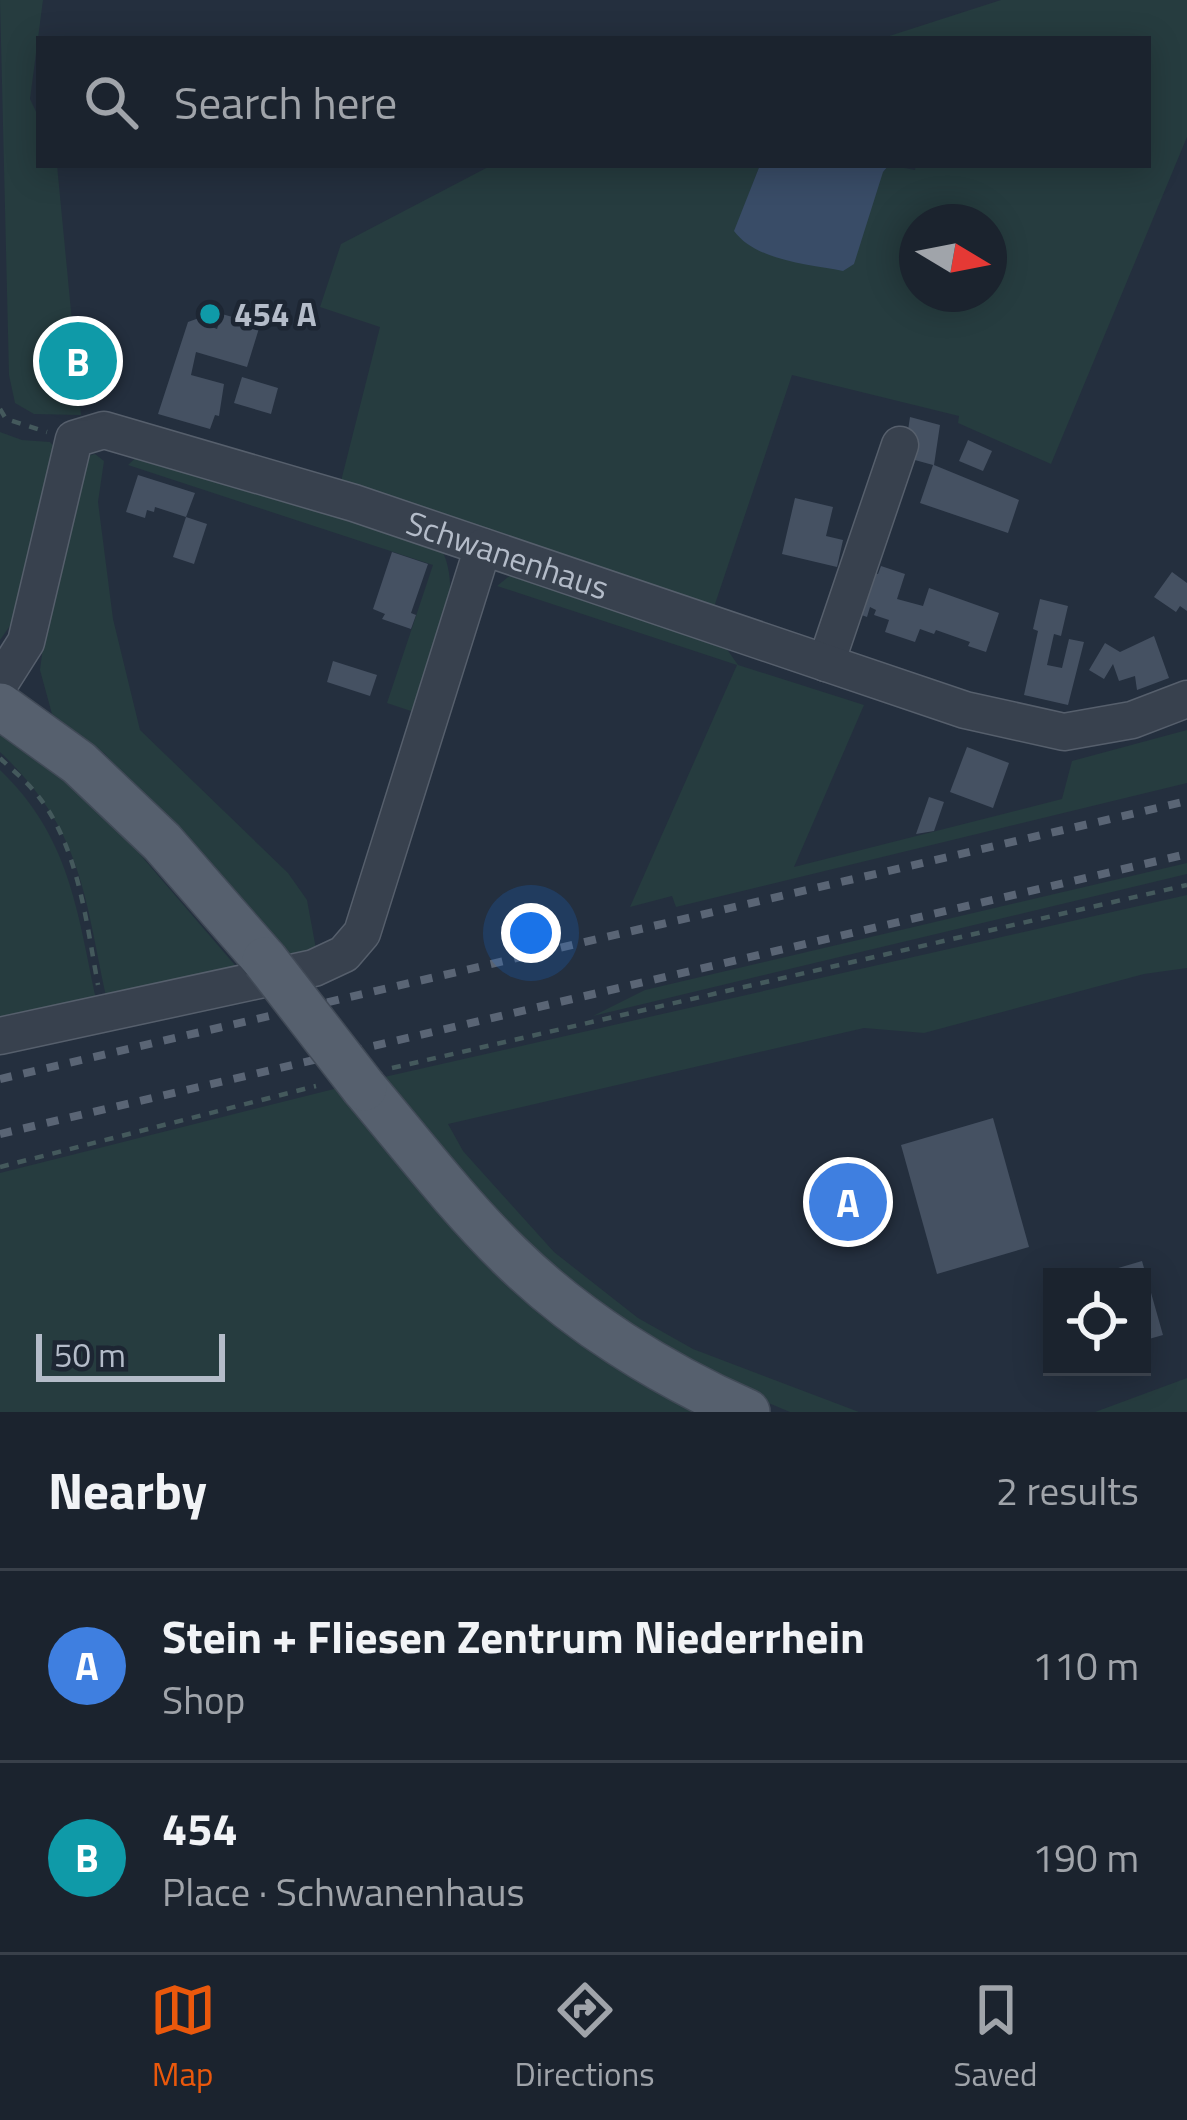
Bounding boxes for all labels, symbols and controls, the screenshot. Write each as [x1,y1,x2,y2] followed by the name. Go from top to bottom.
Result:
[36,36,1151,168] search box
[174,68,397,136] text: Search here
[78,69,144,135] icon: search
[899,204,1007,312] north arrow
[234,289,317,339] place label: 454 A
[197,301,223,327] marker: 454 A
[39,316,117,406] pin: B
[400,498,615,612] street label: Schwanenhaus
[501,903,561,963] your location
[809,1157,887,1247] pin: A
[1043,1268,1151,1376] map controls
[1043,1268,1151,1376] button: locate
[36,1328,225,1381] scale bar
[54,1330,126,1380] text: 50 m
[48,1451,207,1529] text: Nearby
[996,1461,1139,1520] text: 2 results
[162,1602,865,1670] text: Stein + Fliesen Zentrum Niederrhein
[75,1636,99,1695] text: A
[1032,1636,1139,1695] text: 110 m
[162,1670,245,1729] text: Shop
[162,1794,238,1862] text: 454
[75,1828,99,1887] text: B
[1032,1828,1139,1887] text: 190 m
[162,1862,525,1921] text: Place · Schwanenhaus
[150,1977,216,2099] tab: Map
[515,1977,655,2099] tab: Directions
[954,1977,1037,2099] tab: Saved

